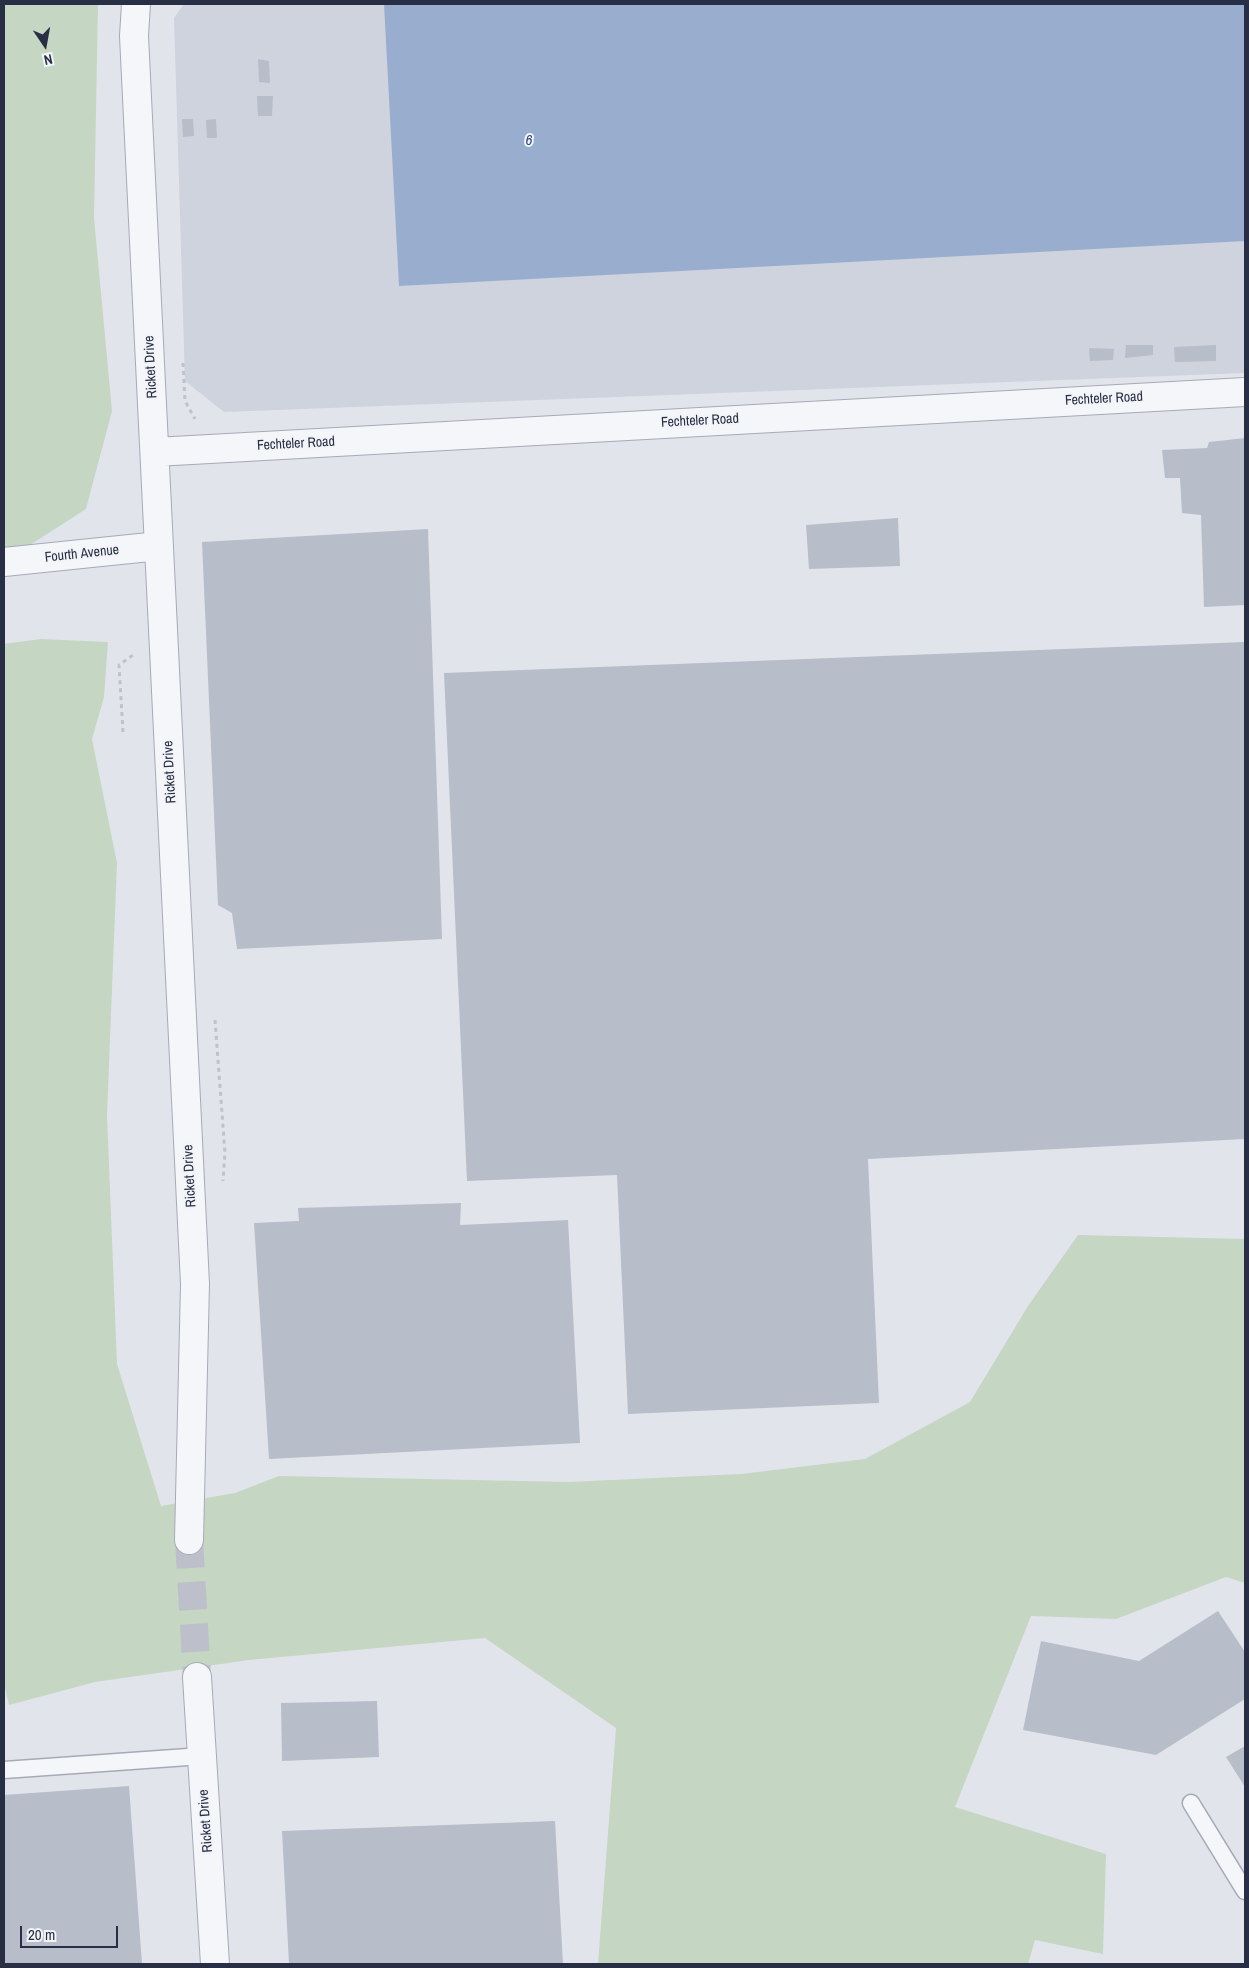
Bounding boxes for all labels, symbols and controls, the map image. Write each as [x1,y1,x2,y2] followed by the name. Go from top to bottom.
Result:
[20,20,70,70] north arrow
[42,50,54,69] text: N
[526,132,532,150] water label: 6
[141,335,161,399] street label: Ricket Drive
[1065,389,1143,409] street label: Fechteler Road
[661,411,739,431] street label: Fechteler Road
[257,434,335,454] street label: Fechteler Road
[44,542,120,566] street label: Fourth Avenue
[160,740,180,804] street label: Ricket Drive
[180,1144,200,1208] street label: Ricket Drive
[195,1789,217,1853] street label: Ricket Drive
[22,1916,120,1948] scale bar
[28,1924,55,1945] text: 20 m

